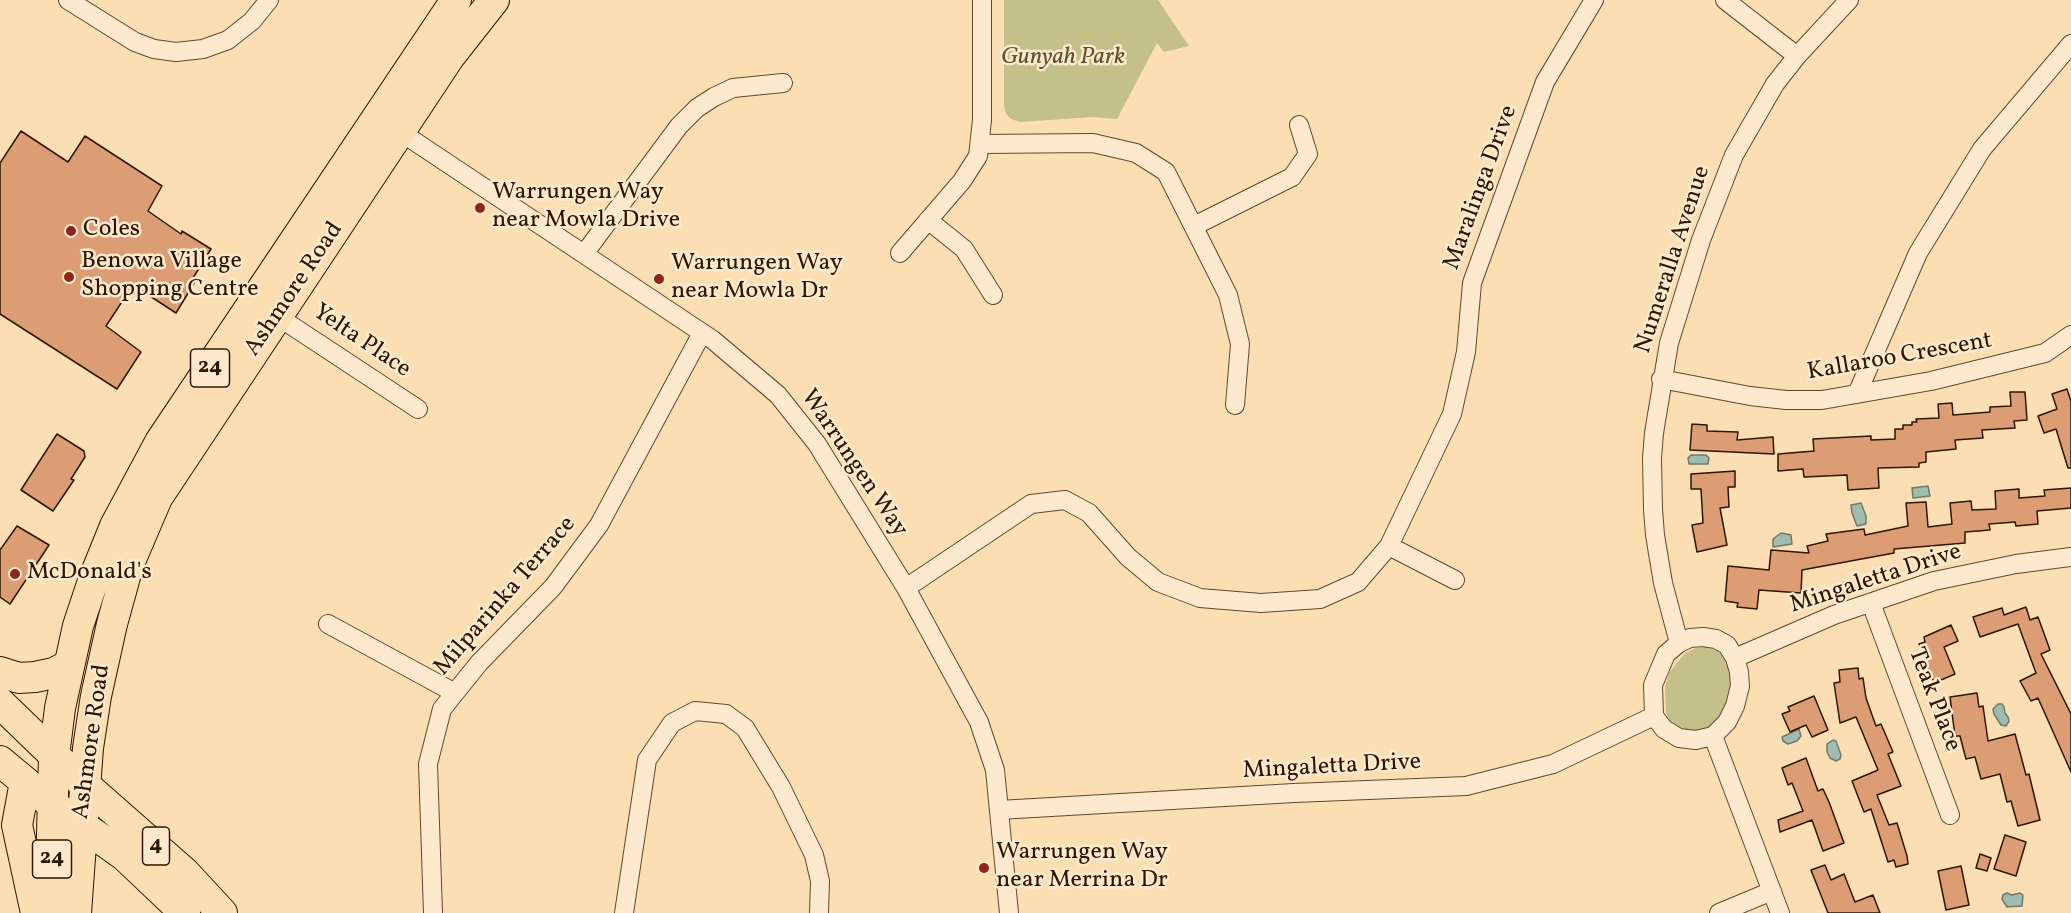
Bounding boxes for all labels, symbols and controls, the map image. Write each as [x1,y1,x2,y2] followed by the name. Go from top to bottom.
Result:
[1001,45,1125,73] park label: Gunyah Park
[1439,102,1525,274] street label: Maralinga Drive
[1630,163,1718,357] street label: Numeralla Avenue
[492,180,680,236] place label: Warrungen Way near Mowla Drive
[473,201,487,215] marker: Warrungen Way near Mowla Drive
[83,217,140,245] place label: Coles
[239,217,351,363] street label: Ashmore Road
[64,224,78,238] marker: Coles
[81,249,259,305] place label: Benowa Village Shopping Centre
[671,251,843,307] place label: Warrungen Way near Mowla Dr
[62,270,76,284] marker: Benowa Village Shopping Centre
[652,272,666,286] marker: Warrungen Way near Mowla Dr
[307,299,415,385] street label: Yelta Place
[1805,328,1995,388] street label: Kallaroo Crescent
[190,349,230,387] road number: 24
[793,385,913,543] street label: Warrungen Way
[429,511,583,683] street label: Milparinka Terrace
[1787,539,1965,621] street label: Mingaletta Drive
[27,560,152,588] place label: McDonald's
[8,567,22,581] marker: McDonald's
[1900,644,1966,756] street label: Teak Place
[68,663,118,821] street label: Ashmore Road
[1242,749,1422,787] street label: Mingaletta Drive
[142,827,170,865] road number: 4
[32,840,72,878] road number: 24
[996,840,1168,896] place label: Warrungen Way near Merrina Dr
[977,861,991,875] marker: Warrungen Way near Merrina Dr

